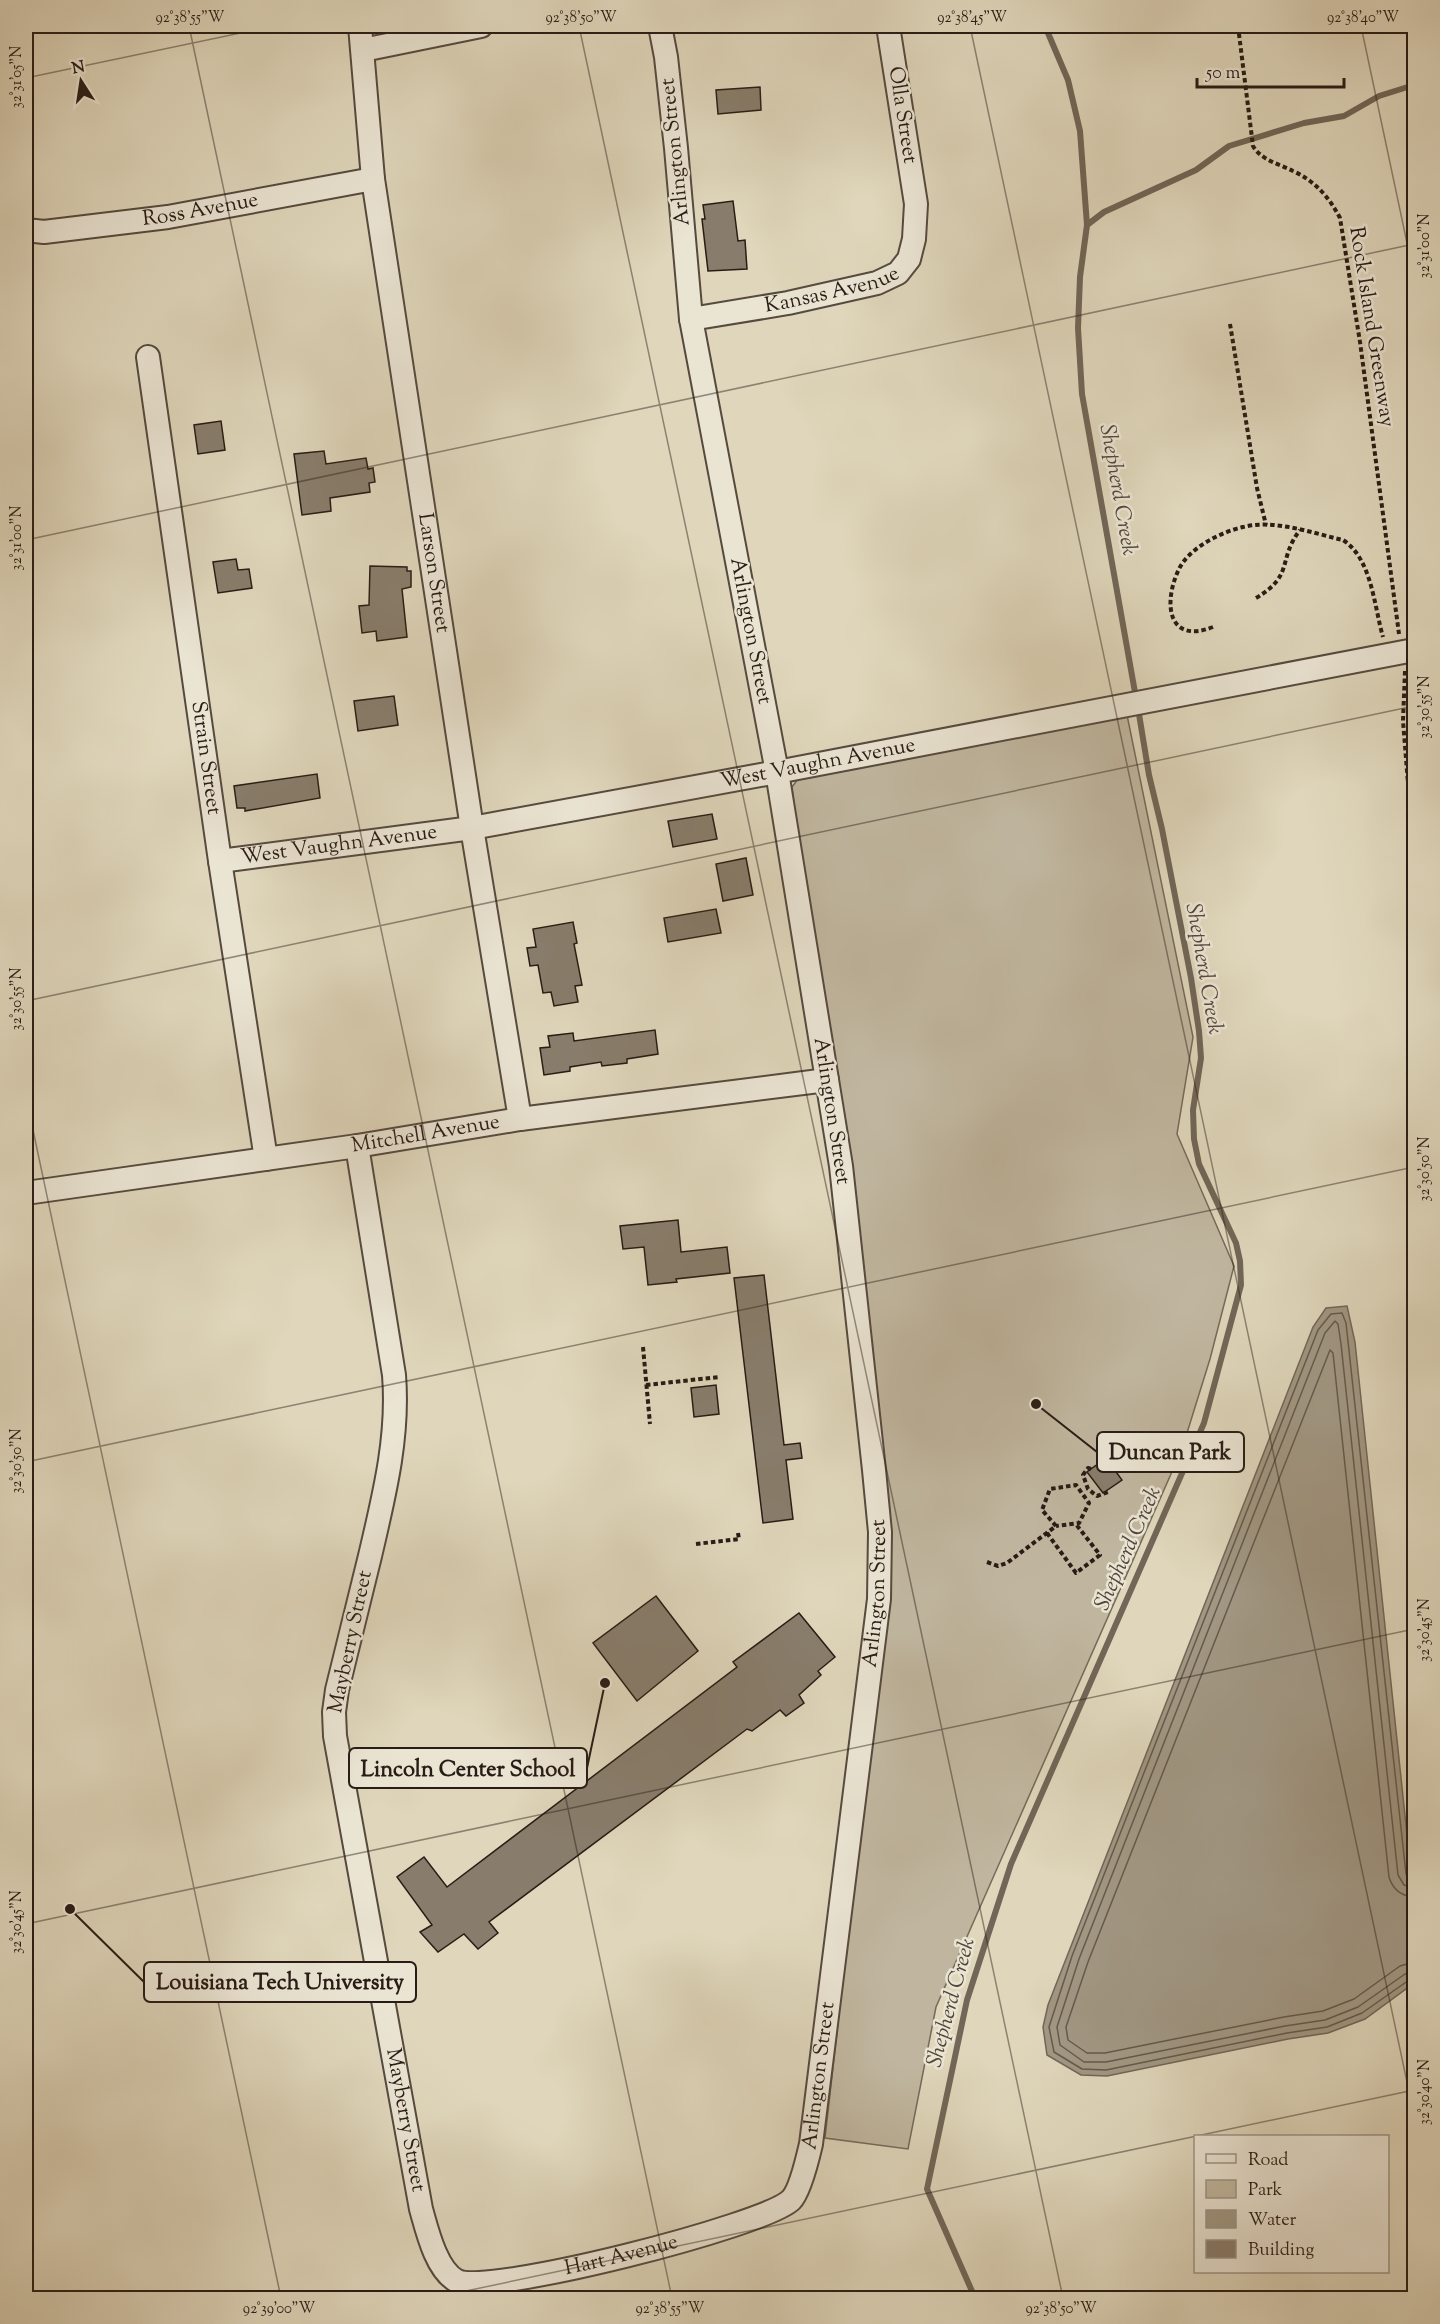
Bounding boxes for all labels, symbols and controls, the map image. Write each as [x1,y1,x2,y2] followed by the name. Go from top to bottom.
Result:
[156,8,225,29] text: 92°38'55"W
[545,8,617,29] text: 92°38'50"W
[937,8,1007,29] text: 92°38'45"W
[1327,8,1399,29] text: 92°38'40"W
[7,46,28,108] text: 32°31'05"N
[51,51,111,111] north arrow
[1197,51,1344,89] scale bar
[70,56,87,81] text: N
[1205,61,1241,87] text: 50 m
[880,64,924,166] street label: Olla Street
[653,77,699,227] street label: Arlington Street
[141,186,261,235] street label: Ross Avenue
[1415,214,1436,278] text: 32°31'00"N
[1340,225,1402,430] street label: Rock Island Greenway
[762,259,905,322] street label: Kansas Avenue
[1090,422,1144,558] water label: Shepherd Creek
[7,506,28,570] text: 32°31'00"N
[409,511,457,635] street label: Larson Street
[721,555,779,707] street label: Arlington Street
[1415,676,1436,738] text: 32°30'55"N
[182,699,228,817] street label: Strain Street
[718,731,918,797] street label: West Vaughn Avenue
[239,818,439,873] street label: West Vaughn Avenue
[1176,901,1230,1037] water label: Shepherd Creek
[7,968,28,1030] text: 32°30'55"N
[805,1035,857,1187] street label: Arlington Street
[349,1108,502,1162] street label: Mitchell Avenue
[1415,1136,1436,1202] text: 32°30'50"N
[7,1428,28,1494] text: 32°30'50"N
[1097,1432,1244,1472] callout: Duncan Park
[1109,1438,1231,1470] text: Duncan Park
[1087,1482,1171,1616] water label: Shepherd Creek
[856,1518,895,1669] street label: Arlington Street
[321,1568,381,1716] street label: Mayberry Street
[1415,1598,1436,1662] text: 32°30'45"N
[349,1748,587,1788] callout: Lincoln Center School
[361,1755,576,1787] text: Lincoln Center School
[7,1890,28,1954] text: 32°30'45"N
[919,1935,985,2071] water label: Shepherd Creek
[144,1962,416,2002] callout: Louisiana Tech University
[156,1968,404,2000] text: Louisiana Tech University
[795,2000,844,2151] street label: Arlington Street
[377,2046,433,2194] street label: Mayberry Street
[1415,2059,1436,2125] text: 32°30'40"N
[1194,2135,1389,2273] legend
[1248,2148,1288,2174] text: Road
[1248,2178,1283,2204] text: Park
[1248,2208,1297,2234] text: Water
[562,2228,682,2284] street label: Hart Avenue
[1248,2238,1314,2264] text: Building
[243,2299,315,2320] text: 92°39'00"W
[636,2299,705,2320] text: 92°38'55"W
[1025,2299,1097,2320] text: 92°38'50"W

